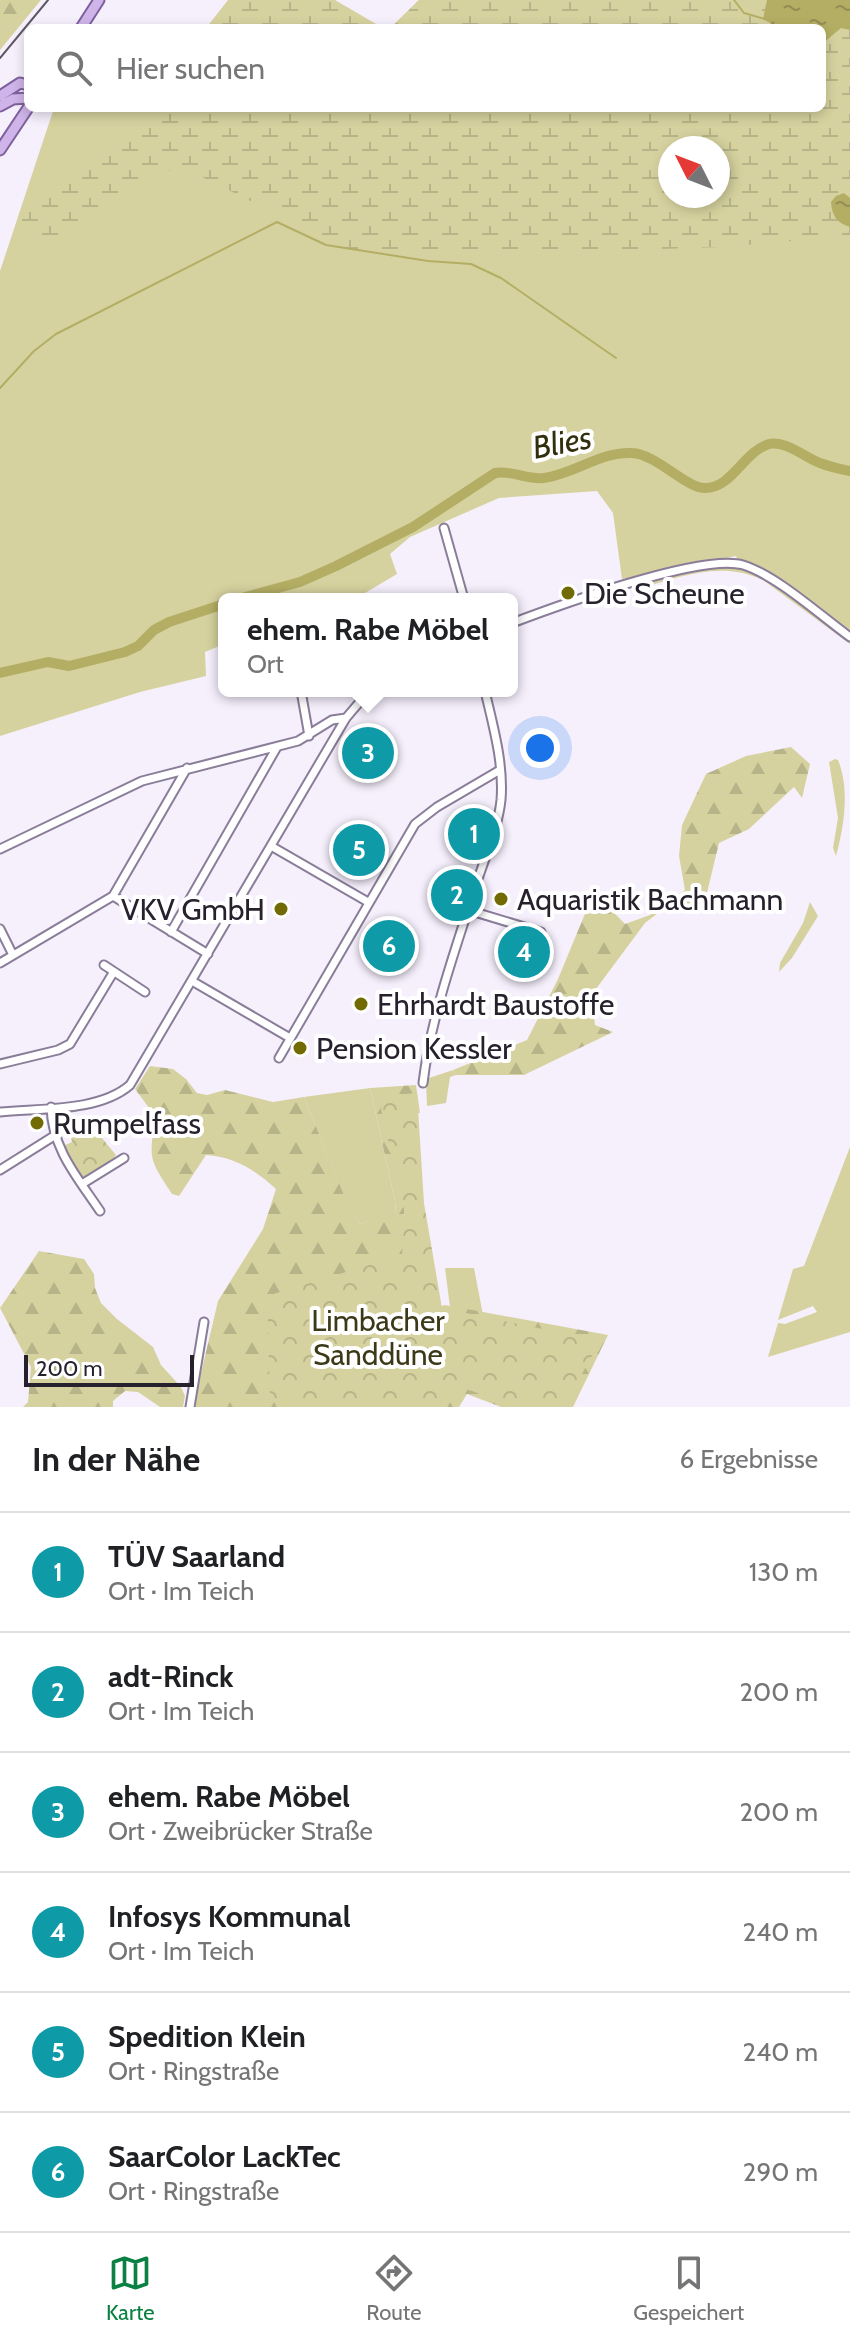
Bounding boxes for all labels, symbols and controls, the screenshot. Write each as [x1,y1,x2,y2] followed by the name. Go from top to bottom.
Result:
[24,24,826,112] search box
[52,46,96,90] icon: search
[116,50,265,87] text: Hier suchen
[658,136,730,208] north arrow
[529,417,595,467] water label: Blies
[584,575,745,612] place label: Die Scheune
[559,584,577,602] marker: Die Scheune
[218,593,518,697] popup
[247,611,489,648] text: ehem. Rabe Möbel
[247,648,284,680] text: Ort
[342,723,394,783] pin: 3
[520,728,560,768] your location
[448,804,500,864] pin: 1
[333,820,385,880] pin: 5
[431,865,483,925] pin: 2
[517,881,783,918] place label: Aquaristik Bachmann
[492,890,510,908] marker: Aquaristik Bachmann
[121,891,265,928] place label: VKV GmbH
[272,900,290,918] marker: VKV GmbH
[363,916,415,976] pin: 6
[498,922,550,982] pin: 4
[377,986,614,1023] place label: Ehrhardt Baustoffe
[352,995,370,1013] marker: Ehrhardt Baustoffe
[316,1030,512,1067] place label: Pension Kessler
[291,1039,309,1057] marker: Pension Kessler
[53,1105,201,1142] place label: Rumpelfass
[28,1114,46,1132] marker: Rumpelfass
[311,1302,445,1373] park label: Limbacher Sanddüne
[24,1351,194,1387] scale bar
[36,1355,102,1382] text: 200 m
[32,1438,200,1480] text: In der Nähe
[680,1443,818,1475] text: 6 Ergebnisse
[108,1538,285,1575] text: TÜV Saarland
[53,1556,63,1588] text: 1
[749,1556,818,1588] text: 130 m
[108,1575,254,1607] text: Ort · Im Teich
[108,1658,233,1695] text: adt-Rinck
[51,1676,65,1708] text: 2
[739,1676,818,1708] text: 200 m
[108,1695,254,1727] text: Ort · Im Teich
[108,1778,350,1815] text: ehem. Rabe Möbel
[51,1796,65,1828] text: 3
[739,1796,818,1828] text: 200 m
[108,1815,373,1847] text: Ort · Zweibrücker Straße
[108,1898,351,1935] text: Infosys Kommunal
[50,1916,66,1948] text: 4
[743,1916,818,1948] text: 240 m
[108,1935,254,1967] text: Ort · Im Teich
[108,2018,306,2055] text: Spedition Klein
[51,2036,65,2068] text: 5
[743,2036,818,2068] text: 240 m
[108,2055,279,2087] text: Ort · Ringstraße
[108,2138,341,2175] text: SaarColor LackTec
[51,2156,65,2188] text: 6
[743,2156,818,2188] text: 290 m
[108,2175,279,2207] text: Ort · Ringstraße
[106,2251,154,2326] tab: Karte
[366,2251,421,2326] tab: Route
[633,2251,744,2326] tab: Gespeichert

